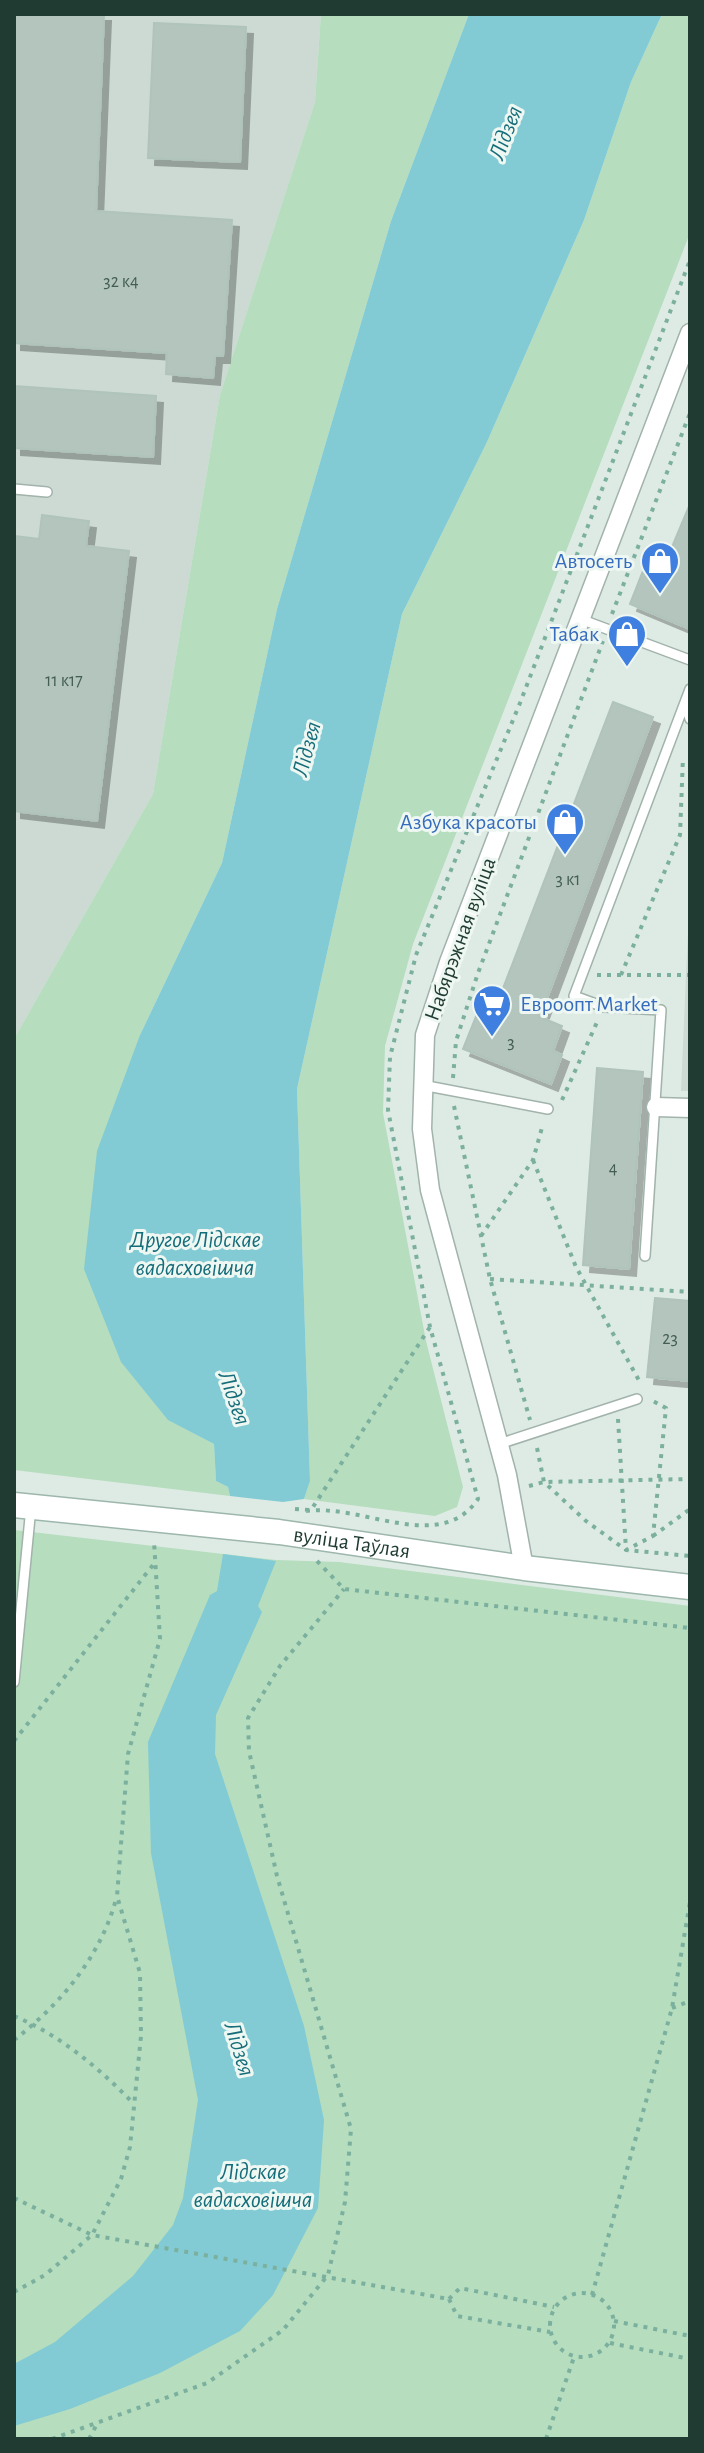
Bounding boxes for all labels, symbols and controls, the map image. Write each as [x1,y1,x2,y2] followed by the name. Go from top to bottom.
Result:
[484,103,527,164] water label: Лідзея
[103,273,139,291] house number: 32 к4
[639,540,681,595] shop icon: Автосеть
[554,550,633,572] place label: Автосеть
[606,613,648,668] shop icon: Табак
[549,623,599,645] place label: Табак
[45,672,83,690] house number: 11 к17
[288,719,326,780] water label: Лідзея
[544,801,586,856] shop icon: Азбука красоты
[400,811,537,833] place label: Азбука красоты
[420,854,500,1024] street label: Набярэжная вуліца
[556,871,580,889] house number: 3 к1
[471,983,513,1038] supermarket icon: Евроопт Market
[520,993,658,1015] place label: Евроопт Market
[507,1034,515,1052] house number: 3
[609,1160,618,1178] house number: 4
[128,1228,261,1280] water label: Другое Лідскае вадасховішча
[662,1330,678,1348] house number: 23
[213,1367,254,1428] water label: Лідзея
[292,1523,412,1562] street label: вуліца Таўлая
[219,2018,259,2079] water label: Лідзея
[194,2160,312,2212] water label: Лідскае вадасховішча

